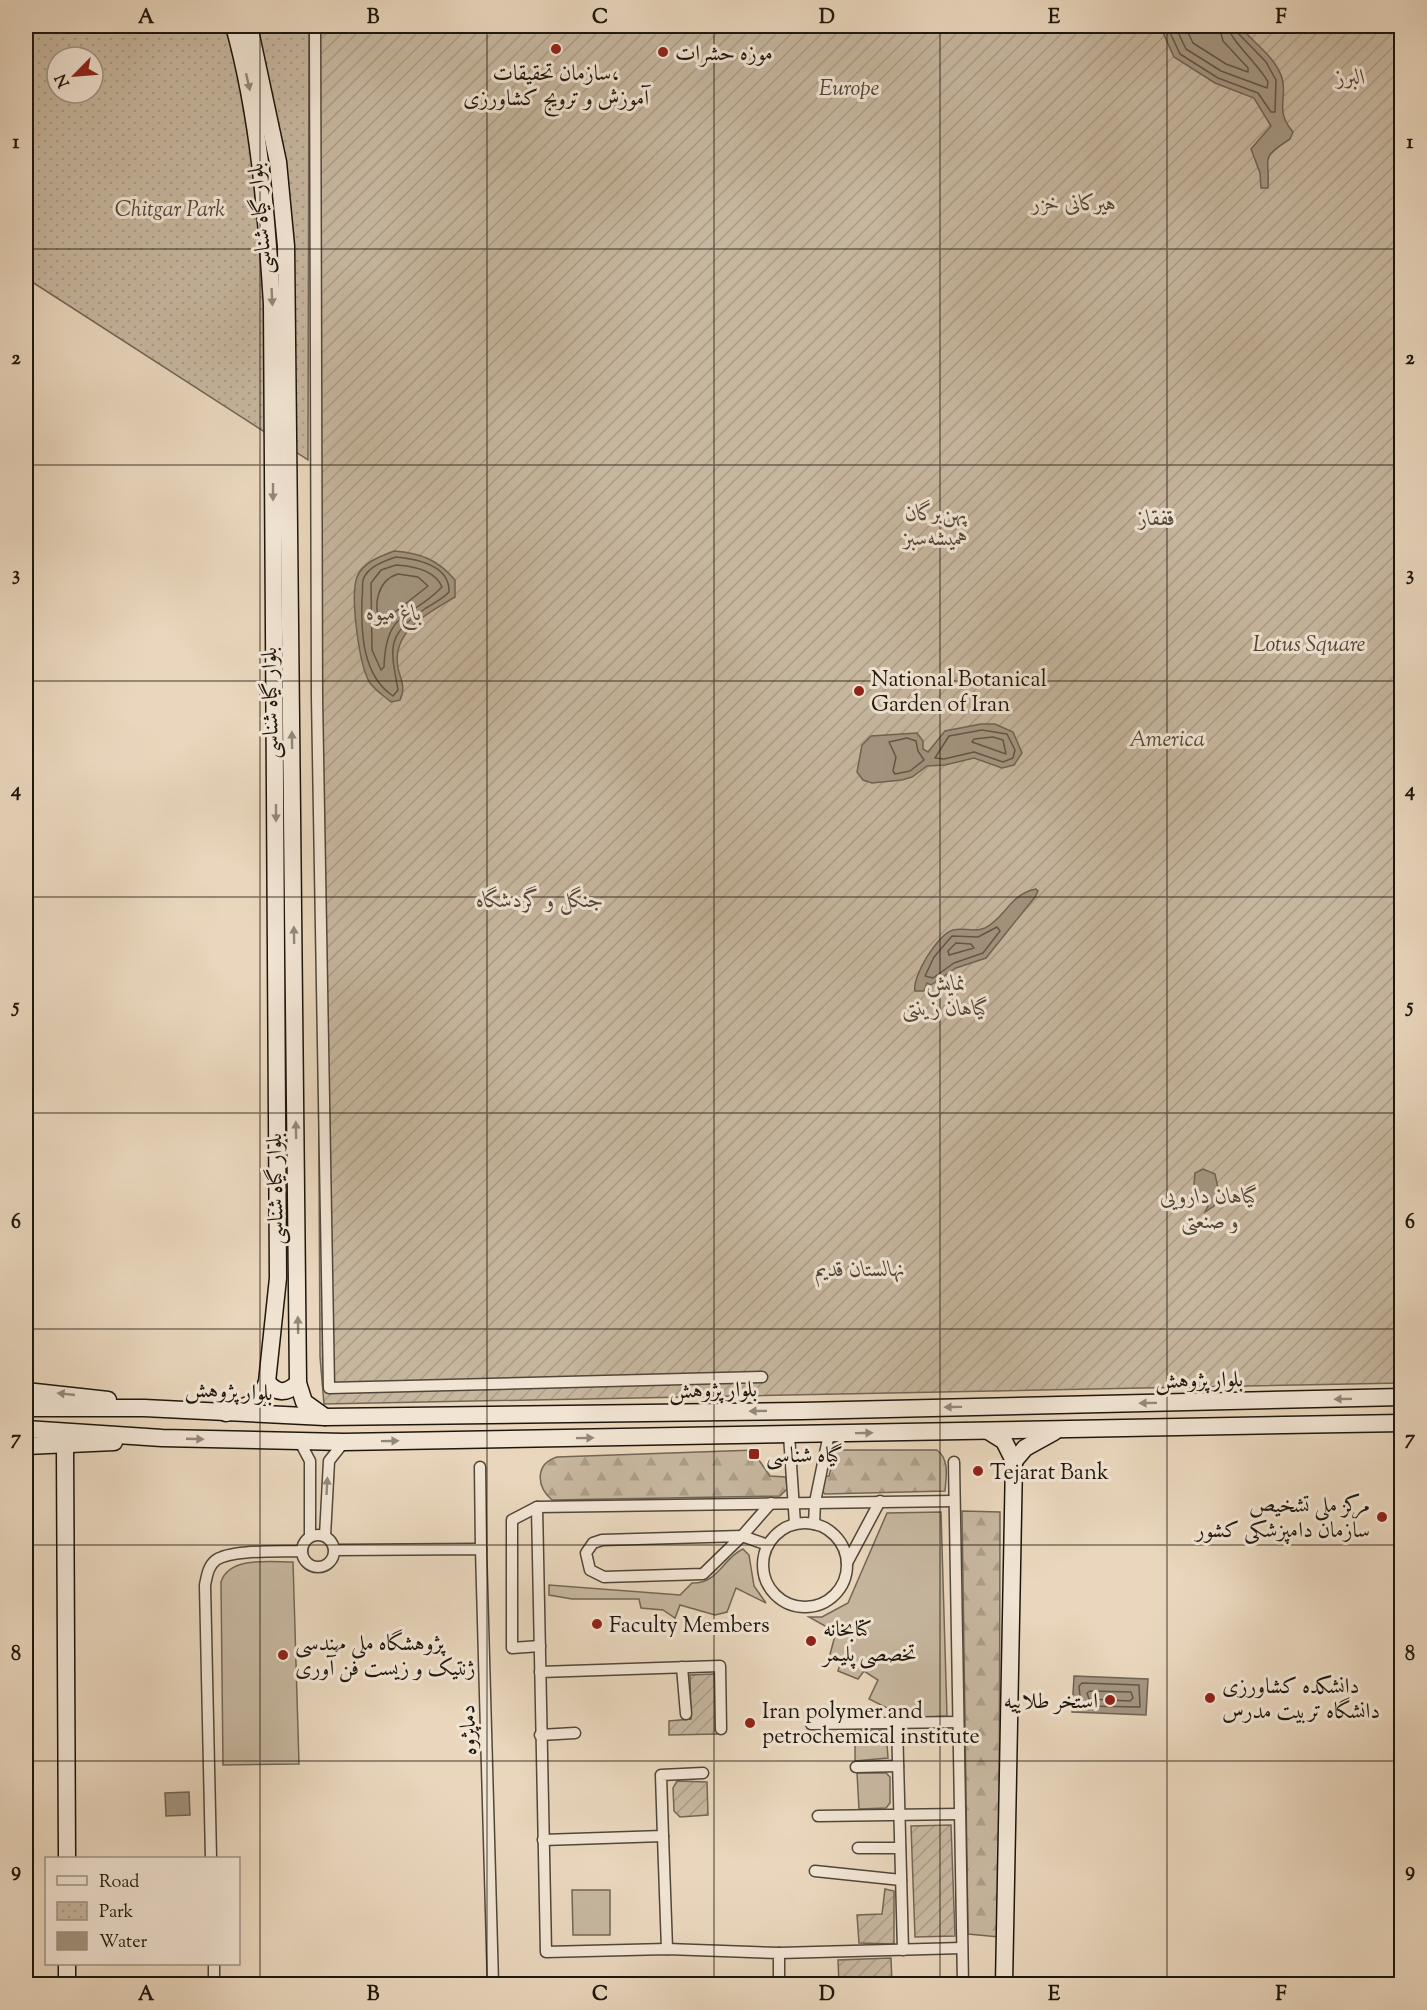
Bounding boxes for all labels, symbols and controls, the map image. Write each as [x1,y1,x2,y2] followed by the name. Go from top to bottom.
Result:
[138,4,155,33] text: A
[367,4,380,33] text: B
[592,4,608,33] text: C
[819,4,835,33] text: D
[1048,4,1061,33] text: E
[1275,4,1287,33] text: F
[675,39,773,71] place label: موزه حشرات
[549,42,563,56] marker: سازمان تحقیقات، آموزش و ترویج کشاورزی
[45,45,105,105] north arrow
[656,45,670,59] marker: موزه حشرات
[463,59,651,117] place label: سازمان تحقیقات، آموزش و ترویج کشاورزی
[1334,63,1366,95] park label: البرز
[50,69,77,91] text: N
[243,73,253,92] one-way arrow
[819,74,880,106] park label: Europe
[13,129,20,158] text: 1
[1407,129,1414,158] text: 1
[241,162,283,276] street label: بلوار گیاه شناسی
[1030,189,1116,221] park label: هیرکانی خزر
[115,195,225,227] park label: Chitgar Park
[267,287,276,306] one-way arrow
[11,345,21,374] text: 2
[1405,345,1415,374] text: 2
[269,482,278,501] one-way arrow
[901,499,969,556] park label: پهن‌برگان همیشه‌سبز
[1137,504,1175,536] park label: قفقاز
[12,561,20,590] text: 3
[1406,561,1414,590] text: 3
[366,599,422,631] park label: باغ میوه
[1253,630,1366,662] park label: Lotus Square
[255,647,289,759] street label: بلوار گیاه شناسی
[871,665,1047,722] place label: National Botanical Garden of Iran
[852,684,866,698] marker: National Botanical Garden of Iran
[1129,725,1205,757] park label: America
[287,730,297,749] one-way arrow
[10,777,21,806] text: 4
[1404,777,1415,806] text: 4
[271,803,281,822] one-way arrow
[476,885,604,918] park label: جنگل و گردشگاه
[289,925,299,944] one-way arrow
[902,969,990,1026] park label: نمایش گیاهان زینتی
[11,993,20,1022] text: 5
[1405,993,1414,1022] text: 5
[291,1120,301,1139] one-way arrow
[260,1133,294,1245] street label: بلوار گیاه شناسی
[1160,1182,1260,1239] park label: گیاهان دارویی و صنعتی
[11,1209,21,1238] text: 6
[1405,1209,1415,1238] text: 6
[815,1255,905,1288] park label: نهالستان قدیم
[293,1315,302,1334] one-way arrow
[1155,1365,1243,1399] street label: بلوار پژوهش
[184,1375,274,1411] street label: بلوار پژوهش
[669,1375,757,1409] street label: بلوار پژوهش
[56,1389,75,1399] one-way arrow
[1334,1394,1353,1404] one-way arrow
[1139,1398,1158,1408] one-way arrow
[944,1403,963,1412] one-way arrow
[749,1407,768,1416] one-way arrow
[11,1425,22,1454] text: 7
[1405,1425,1416,1454] text: 7
[855,1429,874,1438] one-way arrow
[576,1433,595,1443] one-way arrow
[186,1434,205,1444] one-way arrow
[381,1436,400,1446] one-way arrow
[766,1441,843,1473] place label: گیاه شناسی
[747,1447,761,1461] marker: گیاه شناسی
[990,1458,1109,1490] place label: Tejarat Bank
[971,1464,985,1478] marker: Tejarat Bank
[322,1477,331,1496] one-way arrow
[1194,1491,1370,1548] place label: مرکز ملی تشخیص سازمان دامپزشکی کشور
[1375,1510,1389,1524] marker: مرکز ملی تشخیص سازمان دامپزشکی کشور
[609,1611,770,1643] place label: Faculty Members
[821,1615,917,1672] place label: کتابخانه تخصصی پلیمر
[590,1617,604,1631] marker: Faculty Members
[295,1629,476,1686] place label: پژوهشگاه ملی مهندسی ژنتیک و زیست فن آوری
[804,1634,818,1648] marker: کتابخانه تخصصی پلیمر
[11,1641,21,1670] text: 8
[1405,1641,1415,1670] text: 8
[276,1648,290,1662] marker: پژوهشگاه ملی مهندسی ژنتیک و زیست فن آوری
[1222,1672,1380,1729] place label: دانشکده کشاورزی دانشگاه تربیت مدرس
[1004,1687,1098,1719] place label: استخر طلاییه
[1203,1691,1217,1705] marker: دانشکده کشاورزی دانشگاه تربیت مدرس
[1103,1693,1117,1707] marker: استخر طلاییه
[762,1697,980,1754] place label: Iran polymer and petrochemical institute
[453,1704,487,1756] street label: دماپژوه
[743,1716,757,1730] marker: Iran polymer and petrochemical institute
[11,1857,21,1886] text: 9
[45,1857,240,1965] legend
[1405,1857,1415,1886] text: 9
[99,1870,139,1896] text: Road
[99,1900,134,1926] text: Park
[99,1930,148,1956] text: Water
[138,1981,155,2010] text: A
[367,1981,380,2010] text: B
[592,1981,608,2010] text: C
[819,1981,835,2010] text: D
[1048,1981,1061,2010] text: E
[1275,1981,1287,2010] text: F

